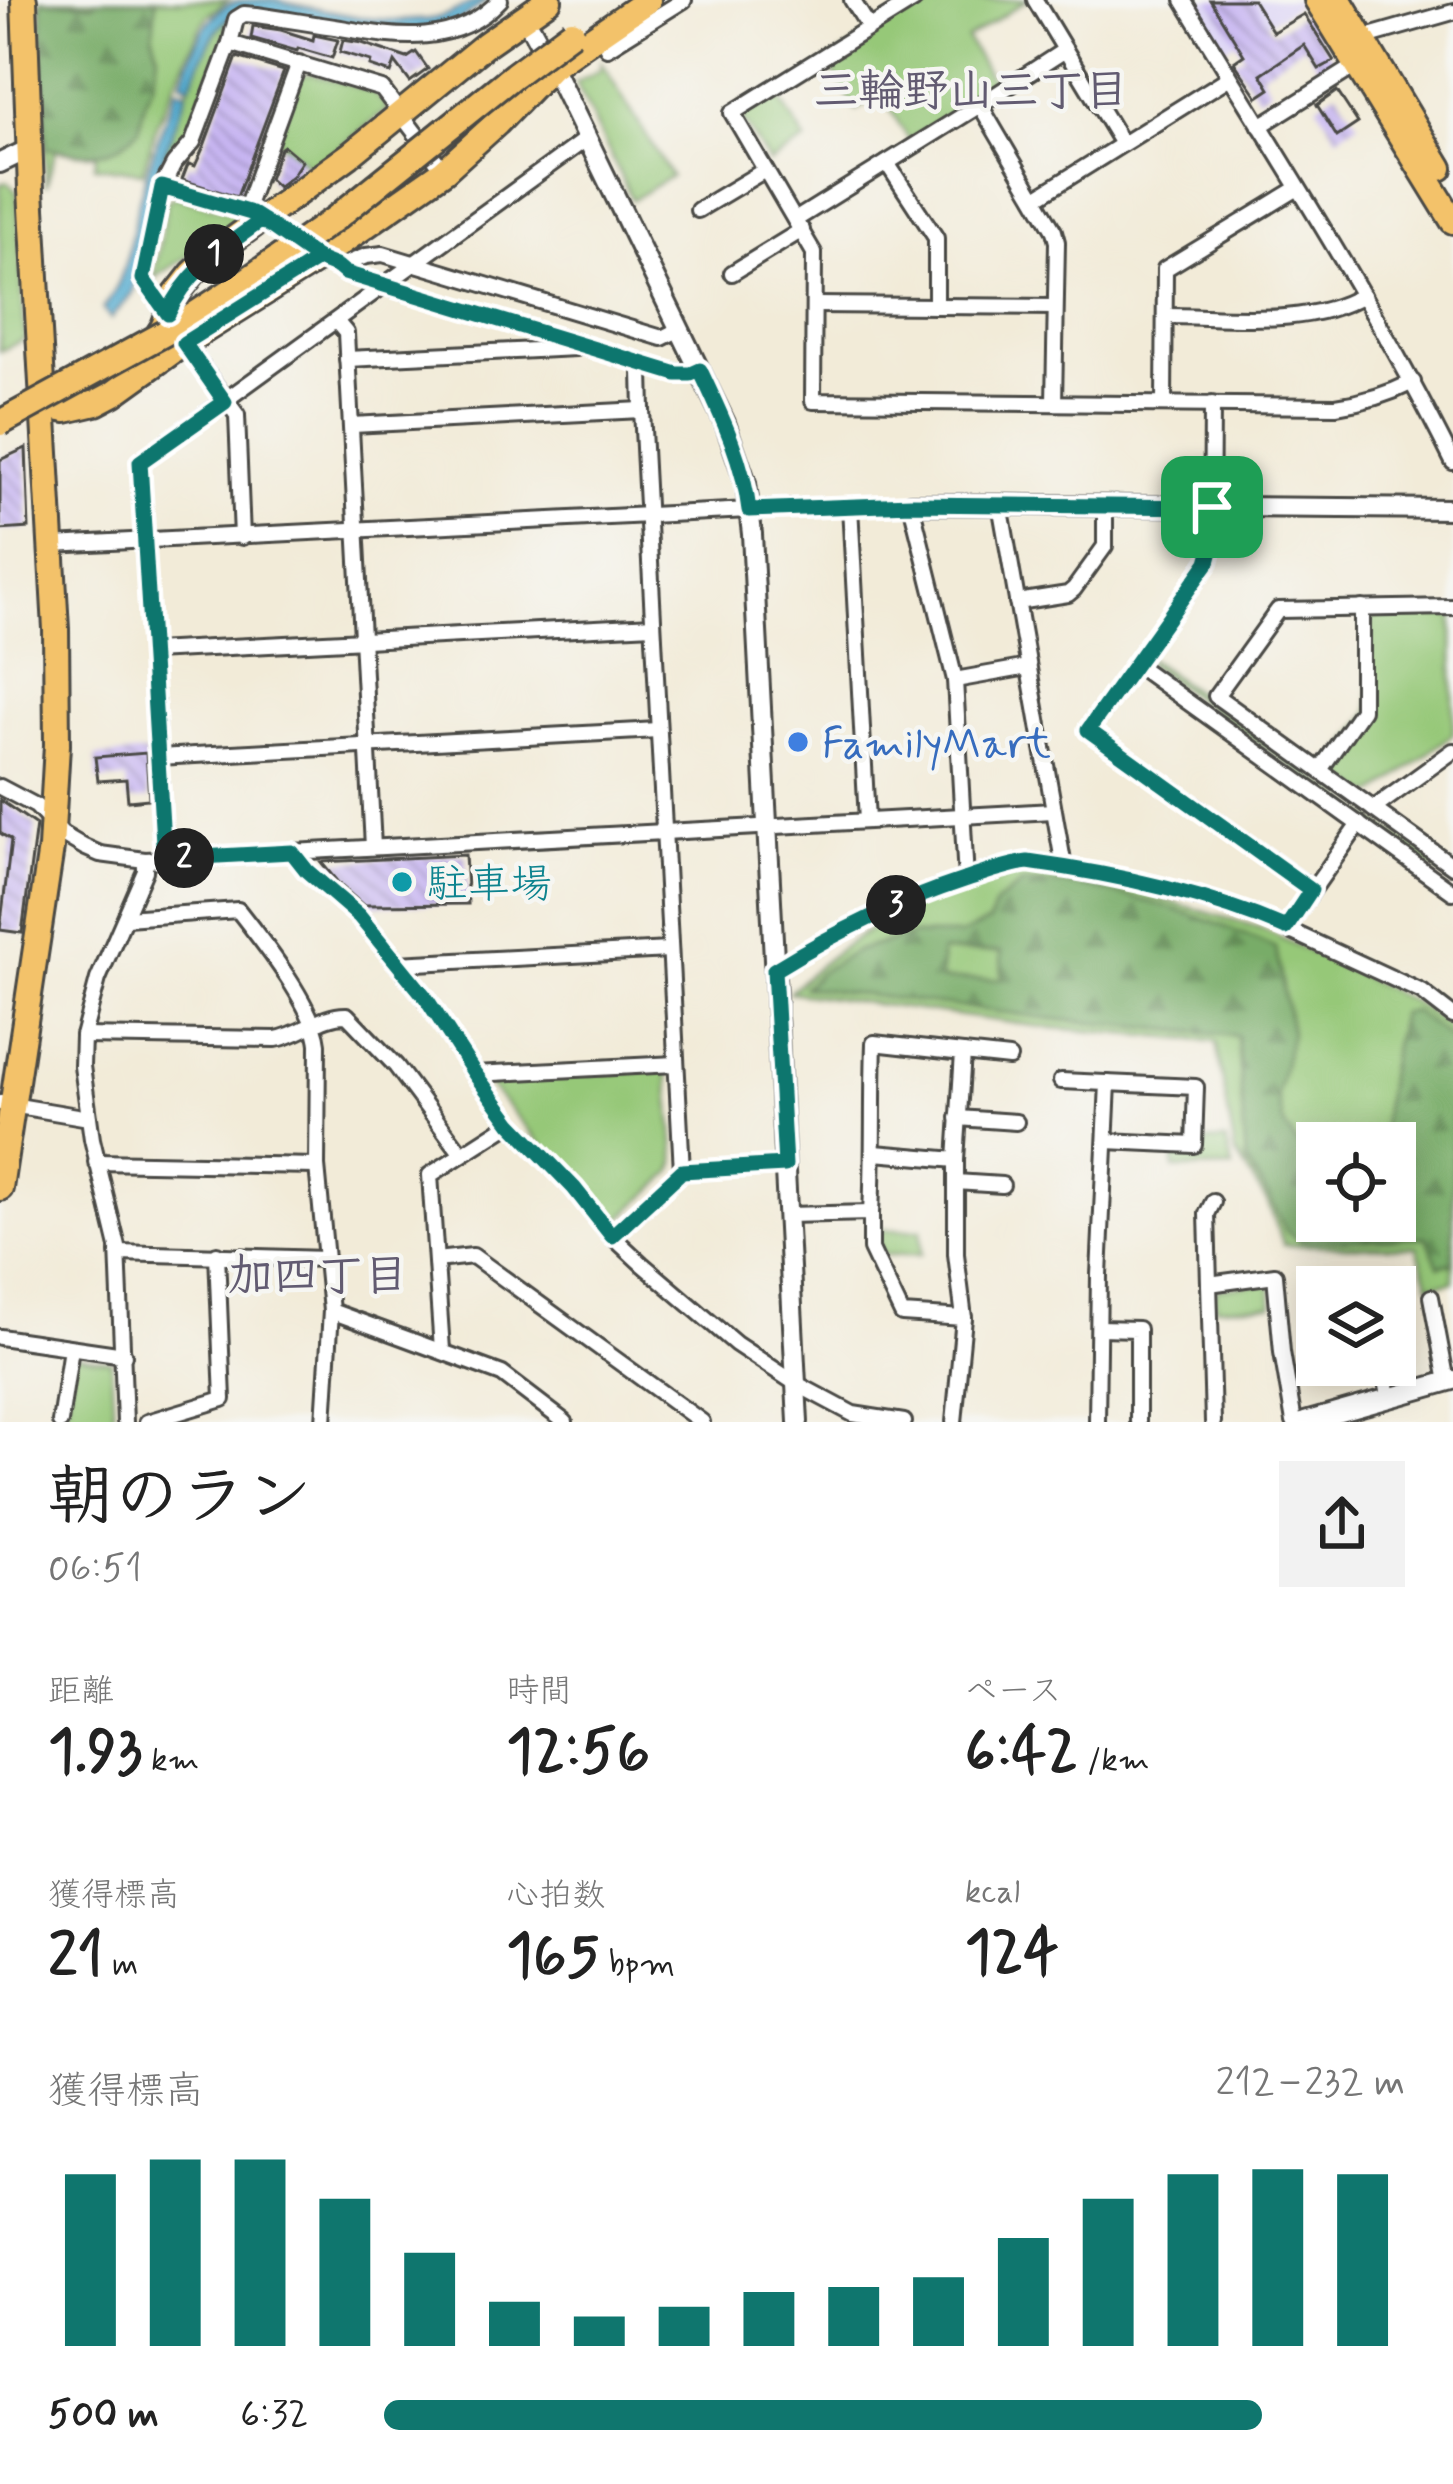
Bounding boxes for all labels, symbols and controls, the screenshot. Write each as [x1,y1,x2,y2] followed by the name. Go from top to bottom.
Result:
[813,63,1129,122] district label: 三輪野山三丁目
[184,224,244,284] pin: 1
[207,232,221,276] text: 1
[1161,456,1263,558] pin
[1179,474,1245,540] icon: arrive
[822,718,1051,773] place label: FamilyMart
[785,729,811,755] marker: FamilyMart
[154,828,214,888] pin: 2
[176,836,192,880] text: 2
[426,858,552,913] place label: 駐車場
[389,869,415,895] marker: 駐車場
[866,875,926,935] pin: 3
[889,883,903,927] text: 3
[1296,1122,1416,1386] map controls
[1296,1122,1416,1242] button: locate
[228,1248,408,1307] district label: 加四丁目
[1296,1266,1416,1386] button: layers
[48,1456,312,1542] text: 朝のラン
[1279,1461,1405,1587] button: share
[48,1544,142,1595] text: 06:51
[48,1670,114,1714] text: 距離
[506,1670,572,1714] text: 時間
[965,1670,1062,1714] text: ペース
[48,1714,142,1793] text: 1.93
[506,1714,650,1793] text: 12:56
[965,1714,1078,1793] text: 6:42
[142,1739,199,1783] text: km
[1078,1739,1149,1783] text: /km
[965,1871,1020,1915] text: kcal
[48,1874,180,1918] text: 獲得標高
[506,1874,605,1918] text: 心拍数
[965,1915,1059,1994] text: 124
[48,1918,103,1997] text: 21
[506,1918,600,1997] text: 165
[103,1943,138,1987] text: m
[600,1943,675,1987] text: bpm
[1215,2058,1405,2109] text: 212–232 m
[48,2067,204,2118] text: 獲得標高
[48,2390,159,2441] text: 500 m
[240,2390,309,2441] text: 6:32

